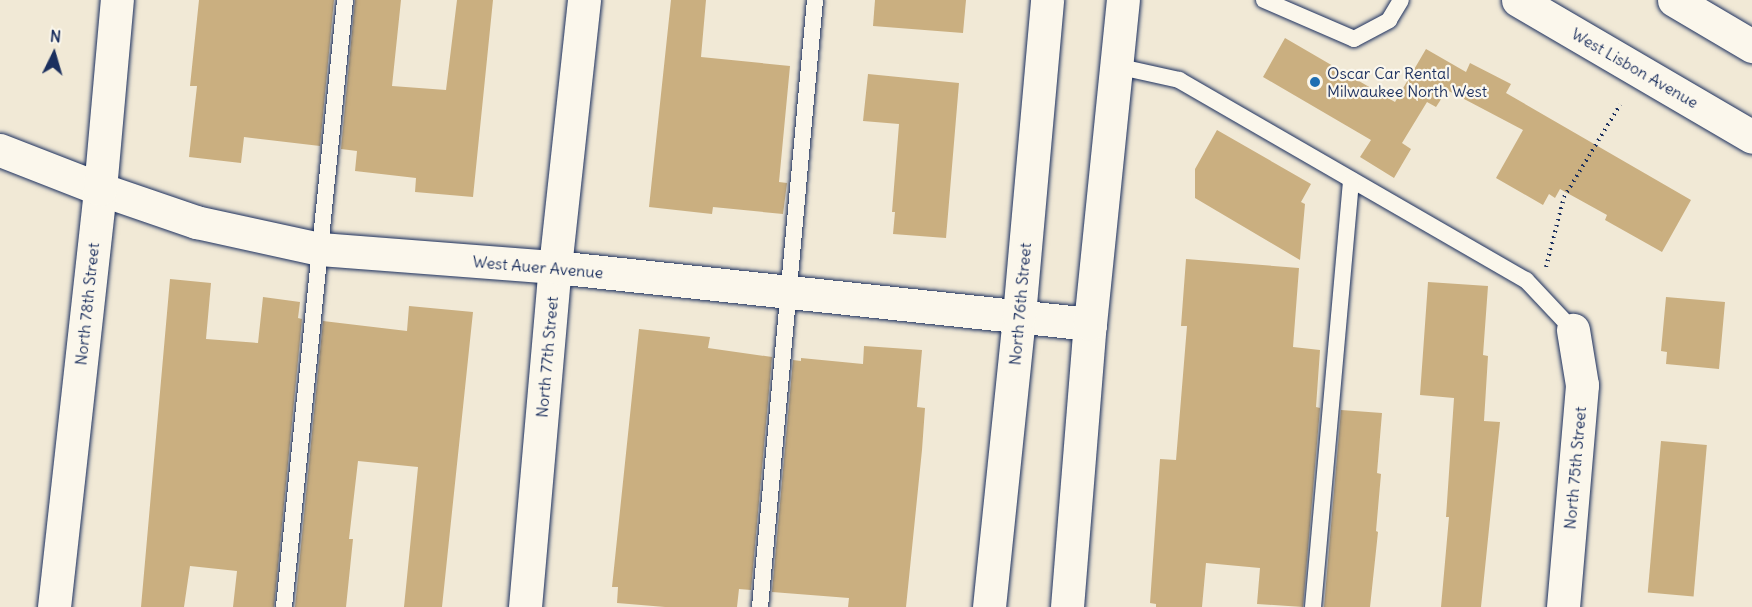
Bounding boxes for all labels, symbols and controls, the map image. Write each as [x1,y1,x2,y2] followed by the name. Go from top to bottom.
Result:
[24,24,84,84] north arrow
[1568,24,1702,112] street label: West Lisbon Avenue
[49,26,62,47] text: N
[1327,63,1487,101] place label: Oscar Car Rental Milwaukee North West
[1308,75,1322,89] marker: Oscar Car Rental Milwaukee North West
[71,242,103,366] street label: North 78th Street
[1005,242,1035,366] street label: North 76th Street
[472,252,604,282] street label: West Auer Avenue
[532,296,562,418] street label: North 77th Street
[1560,406,1590,530] street label: North 75th Street

